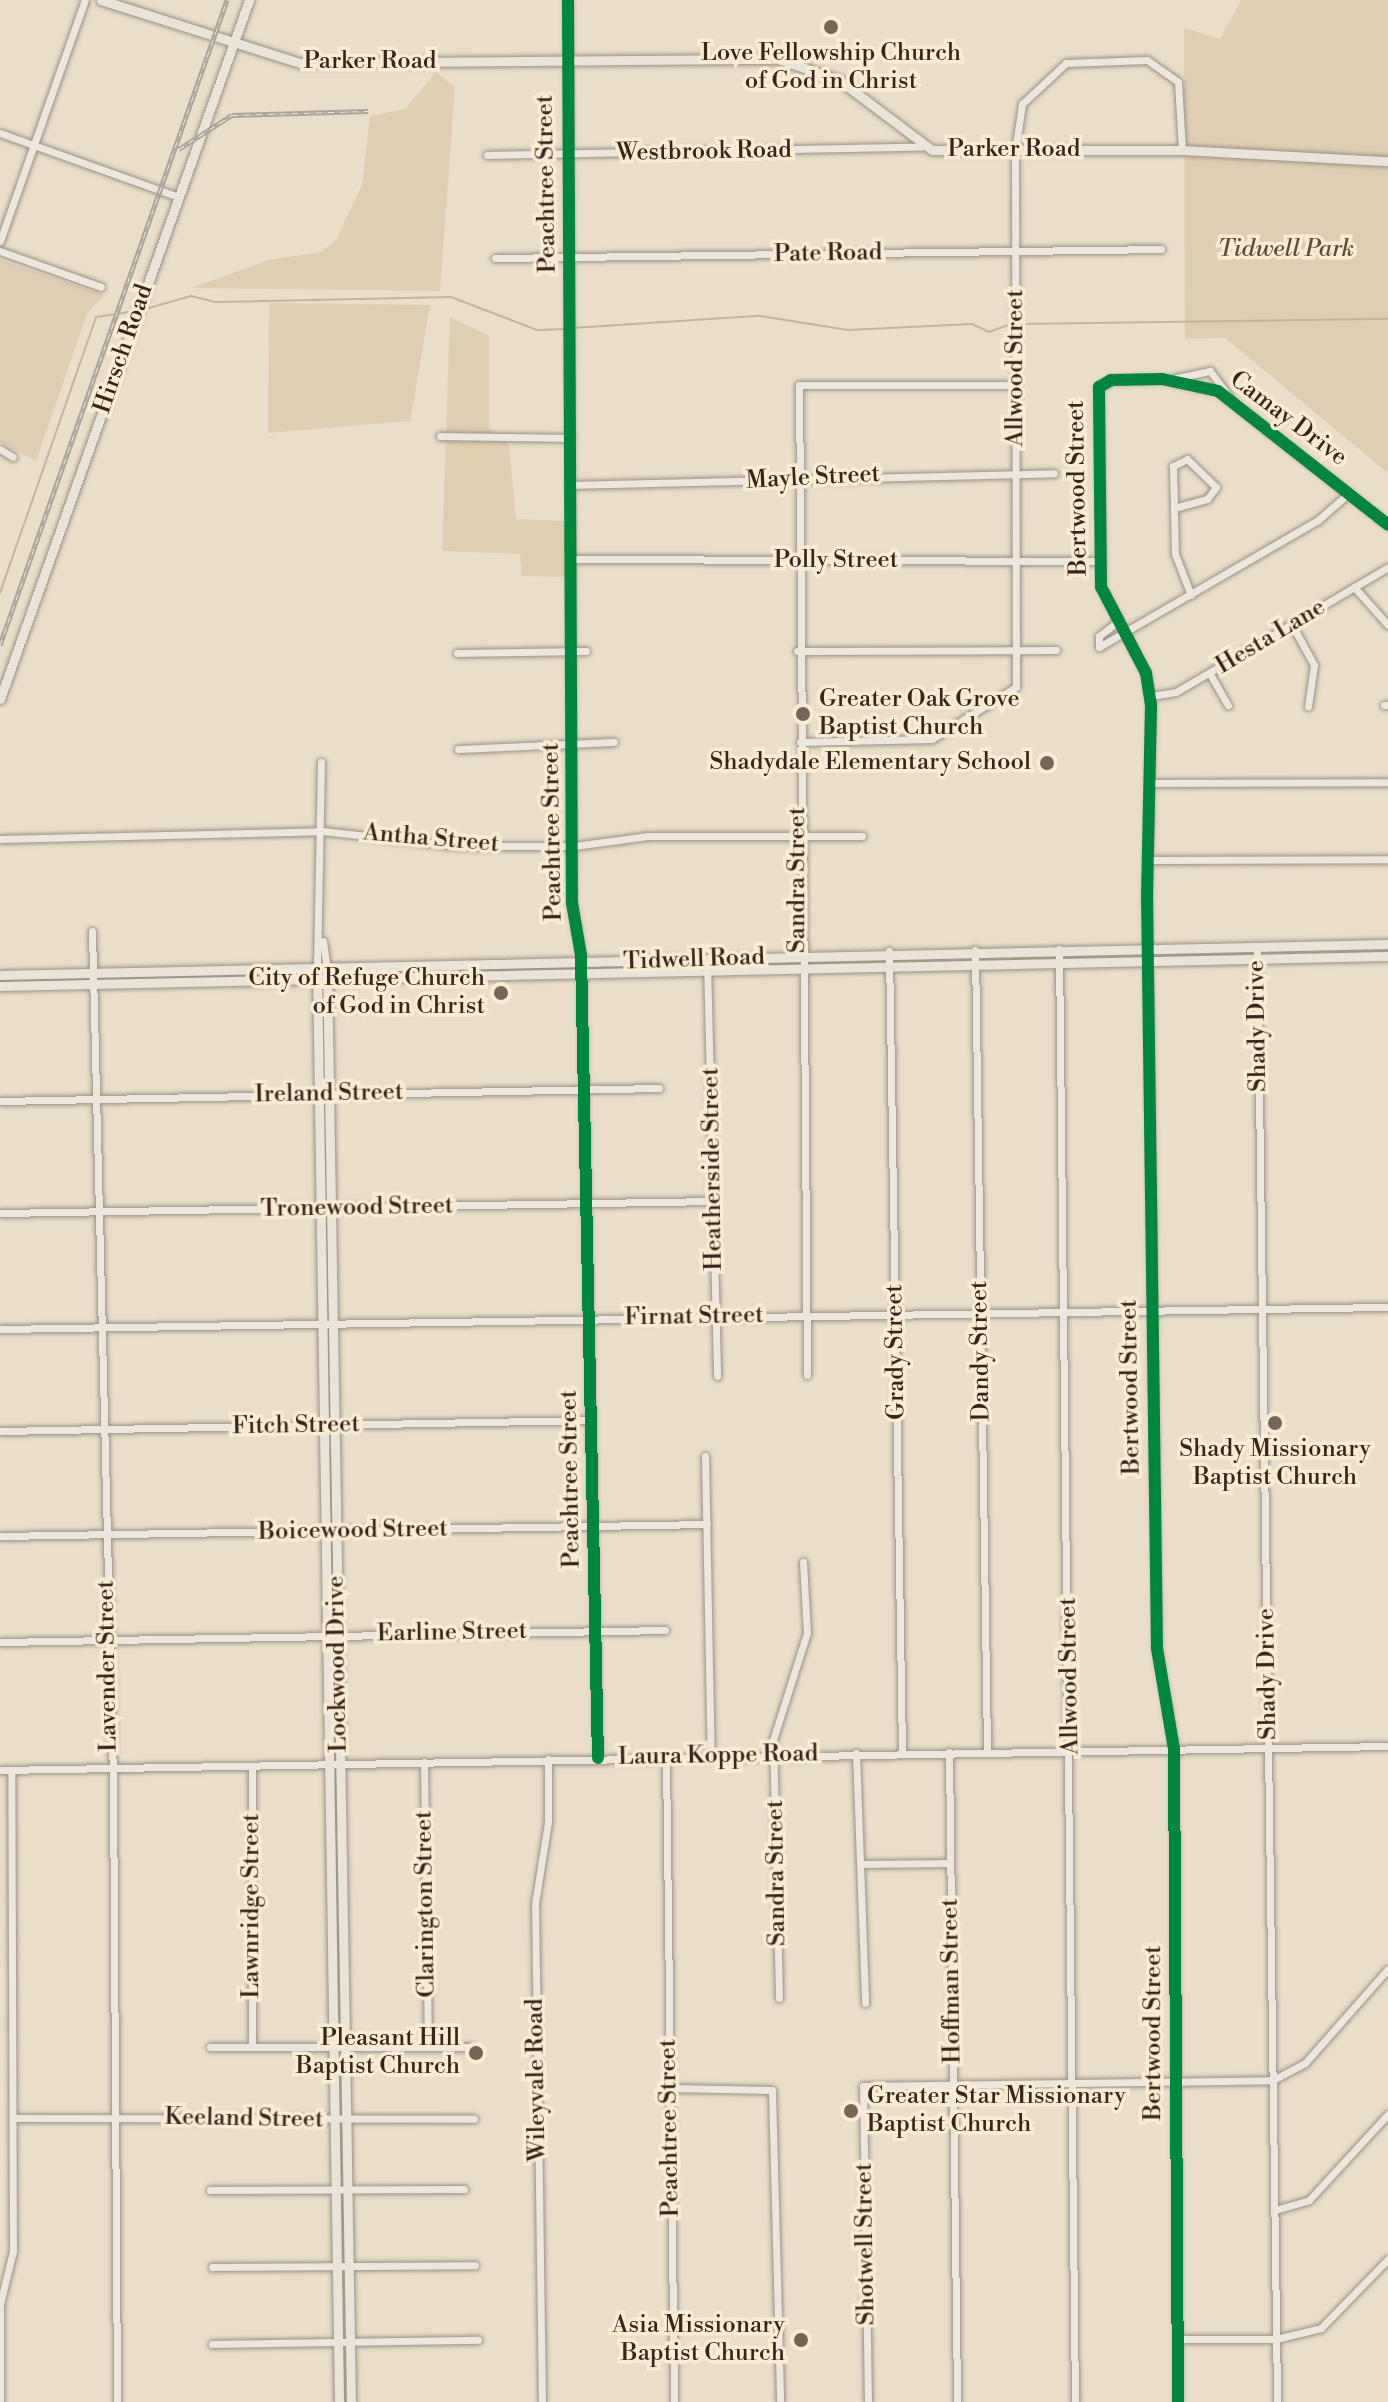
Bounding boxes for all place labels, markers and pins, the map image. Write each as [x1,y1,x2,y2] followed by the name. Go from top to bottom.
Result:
[822,18,840,36] marker: Love Fellowship Church of God in Christ
[701,40,961,96] place label: Love Fellowship Church of God in Christ
[819,686,1020,742] place label: Greater Oak Grove Baptist Church
[794,705,812,723] marker: Greater Oak Grove Baptist Church
[709,749,1031,777] place label: Shadydale Elementary School
[1038,754,1056,772] marker: Shadydale Elementary School
[248,965,485,1021] place label: City of Refuge Church of God in Christ
[492,984,510,1002] marker: City of Refuge Church of God in Christ
[1266,1414,1284,1432] marker: Shady Missionary Baptist Church
[1179,1436,1371,1492] place label: Shady Missionary Baptist Church
[296,2025,460,2081] place label: Pleasant Hill Baptist Church
[467,2044,485,2062] marker: Pleasant Hill Baptist Church
[867,2083,1126,2139] place label: Greater Star Missionary Baptist Church
[842,2102,860,2120] marker: Greater Star Missionary Baptist Church
[612,2312,785,2368] place label: Asia Missionary Baptist Church
[792,2331,810,2349] marker: Asia Missionary Baptist Church

